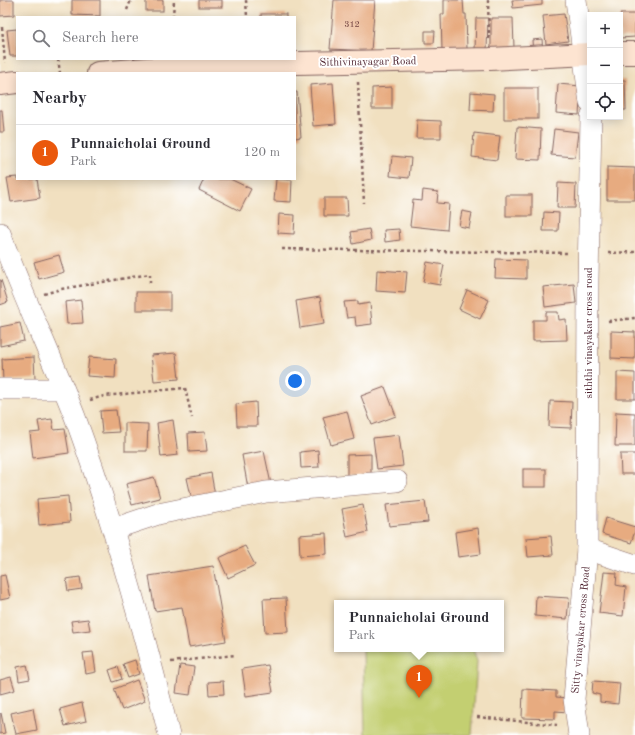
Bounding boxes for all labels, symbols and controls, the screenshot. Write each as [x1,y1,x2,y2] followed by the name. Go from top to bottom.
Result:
[587,12,623,120] map controls
[587,12,623,48] button: +
[16,16,296,60] search box
[344,20,360,29] house number: 312
[30,27,52,49] icon: search
[62,31,139,46] text: Search here
[587,48,623,84] button: −
[319,56,417,69] street label: Sithivinayagar Road
[587,84,623,120] button: locate
[32,90,87,107] text: Nearby
[70,137,211,152] text: Punnaicholai Ground
[41,146,49,159] text: 1
[243,146,280,159] text: 120 m
[70,155,97,168] text: Park
[584,267,595,399] street label: siththi vinayakar cross road
[285,371,305,391] your location
[570,566,593,694] street label: Sitty vinayakar cross Road
[334,600,504,652] popup
[349,611,489,626] text: Punnaicholai Ground
[349,629,375,642] text: Park
[406,665,432,698] pin: 1

